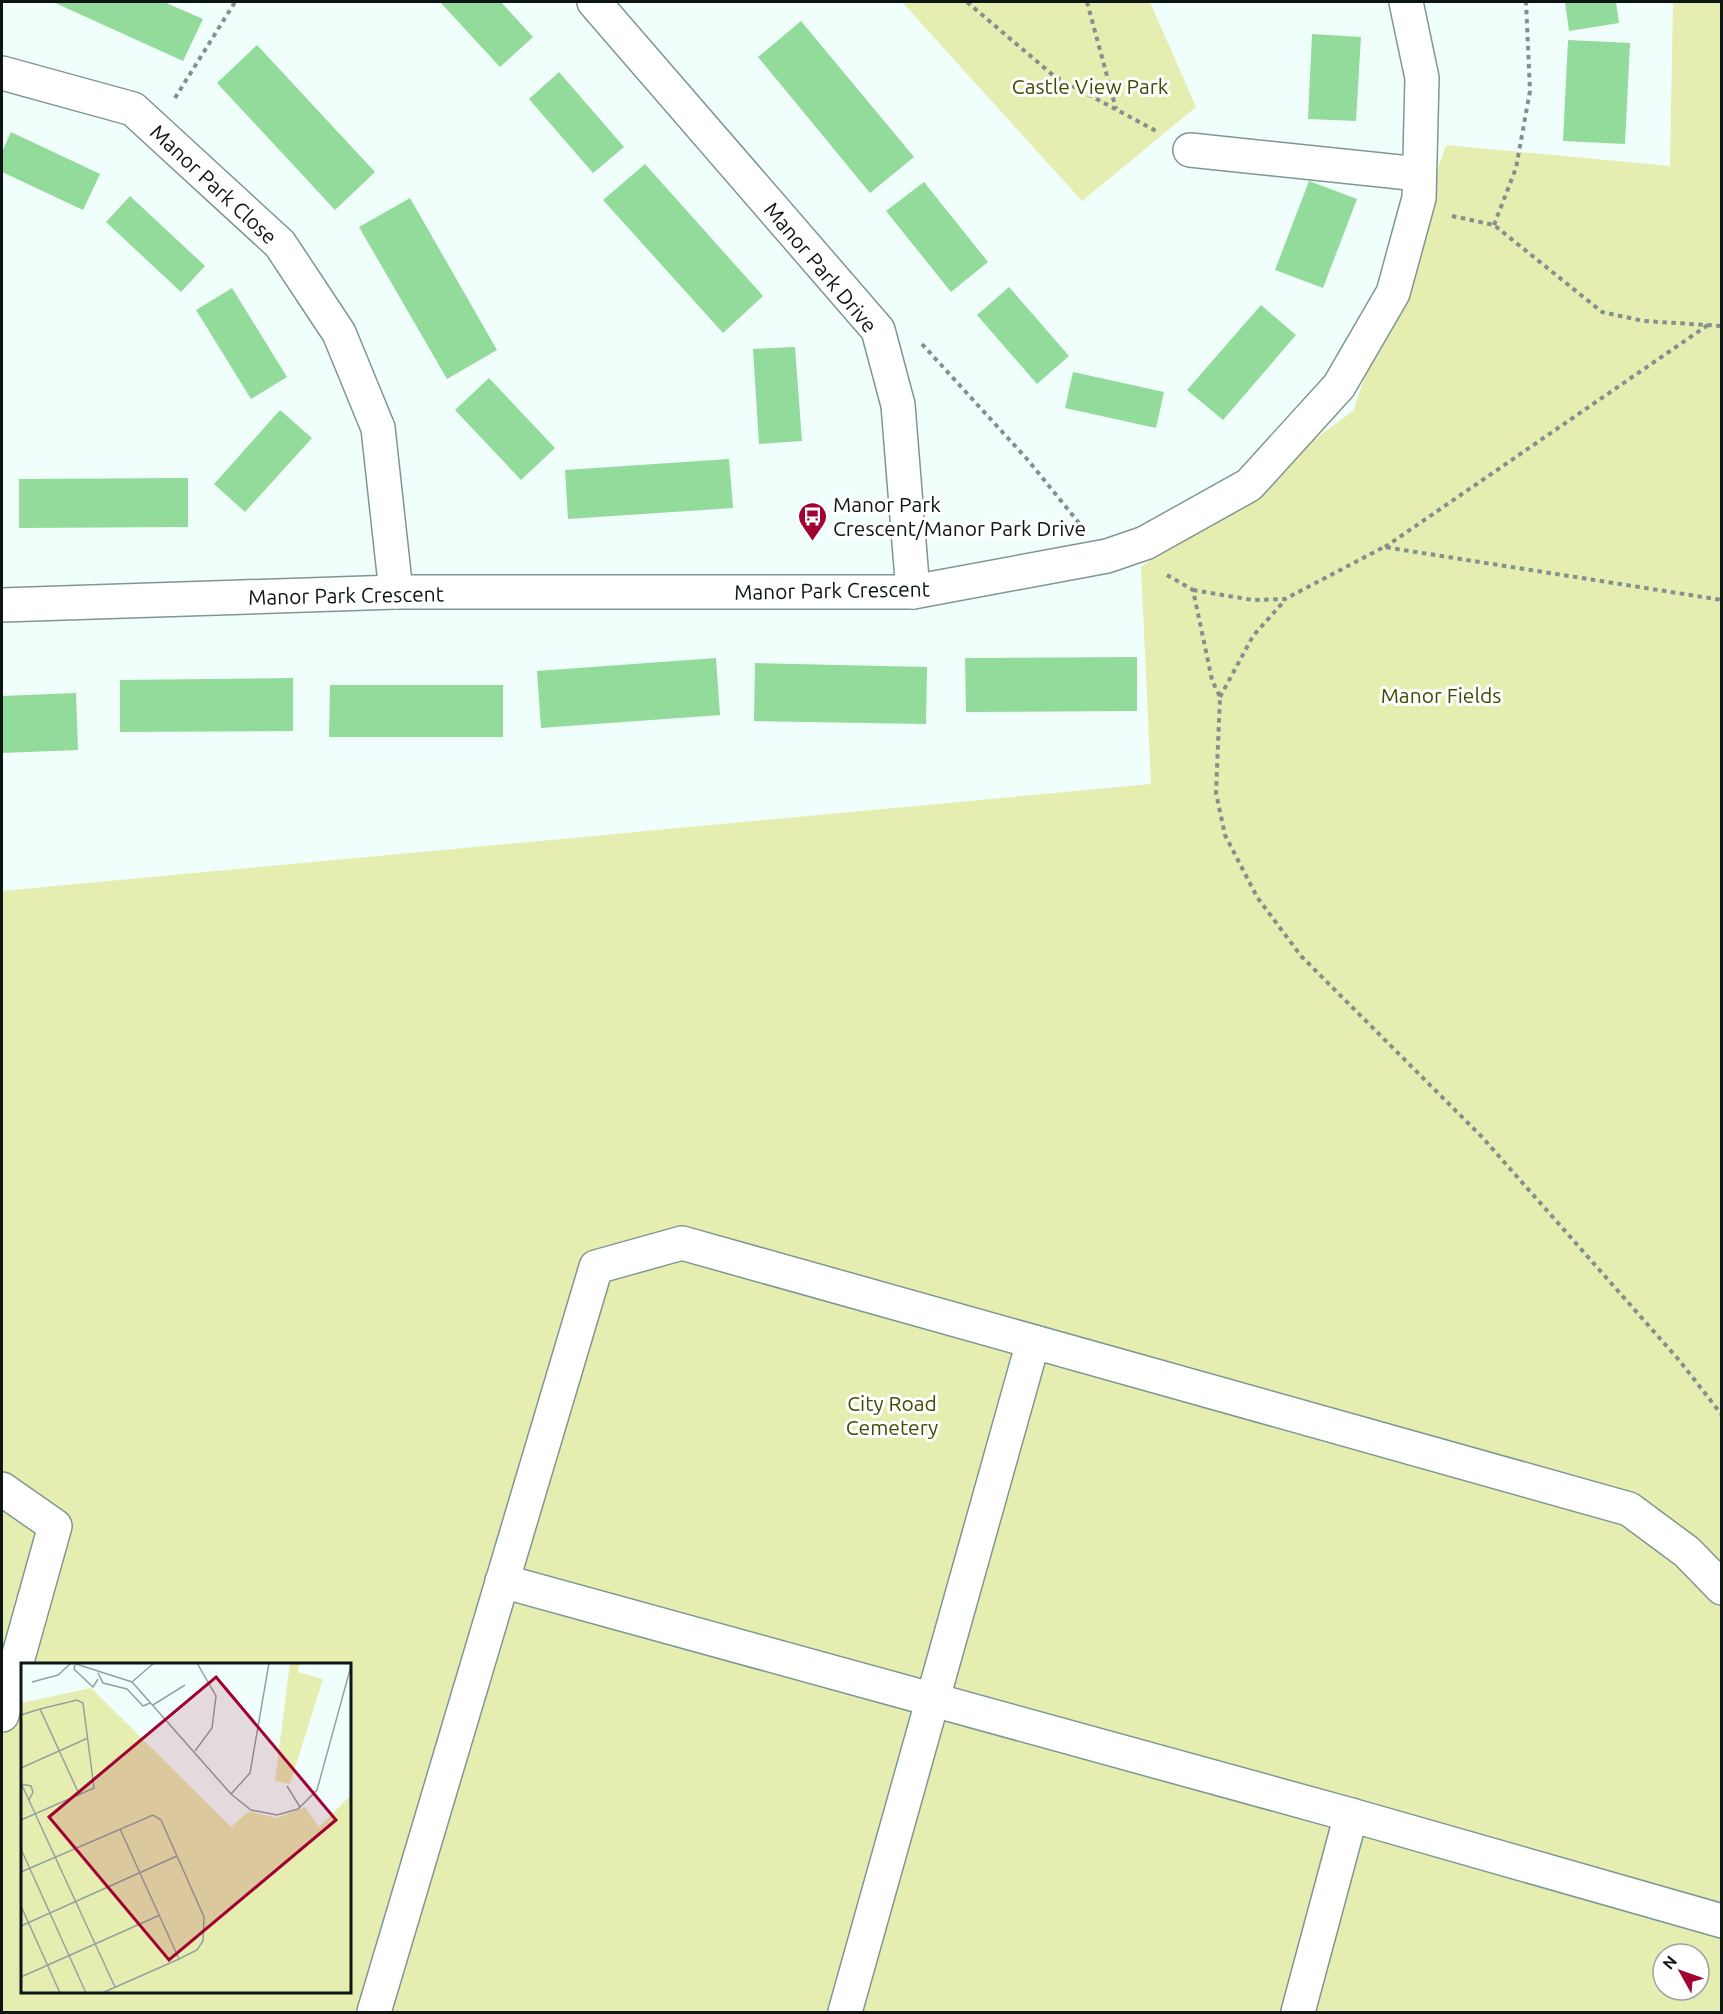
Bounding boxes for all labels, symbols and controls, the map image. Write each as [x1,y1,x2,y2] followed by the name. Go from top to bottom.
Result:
[1012,74,1169,98] park label: Castle View Park
[146,119,282,249] street label: Manor Park Close
[760,197,882,337] street label: Manor Park Drive
[833,492,1086,540] place label: Manor Park Crescent/Manor Park Drive
[796,500,828,542] bus stop icon: Manor Park Crescent/Manor Park Drive
[734,576,930,604] street label: Manor Park Crescent
[248,581,444,609] street label: Manor Park Crescent
[1381,683,1501,707] park label: Manor Fields
[846,1391,938,1439] park label: City Road Cemetery
[21,1663,351,1993] inset map
[1651,1942,1711,2002] north arrow
[1659,1952,1680,1973] text: N

